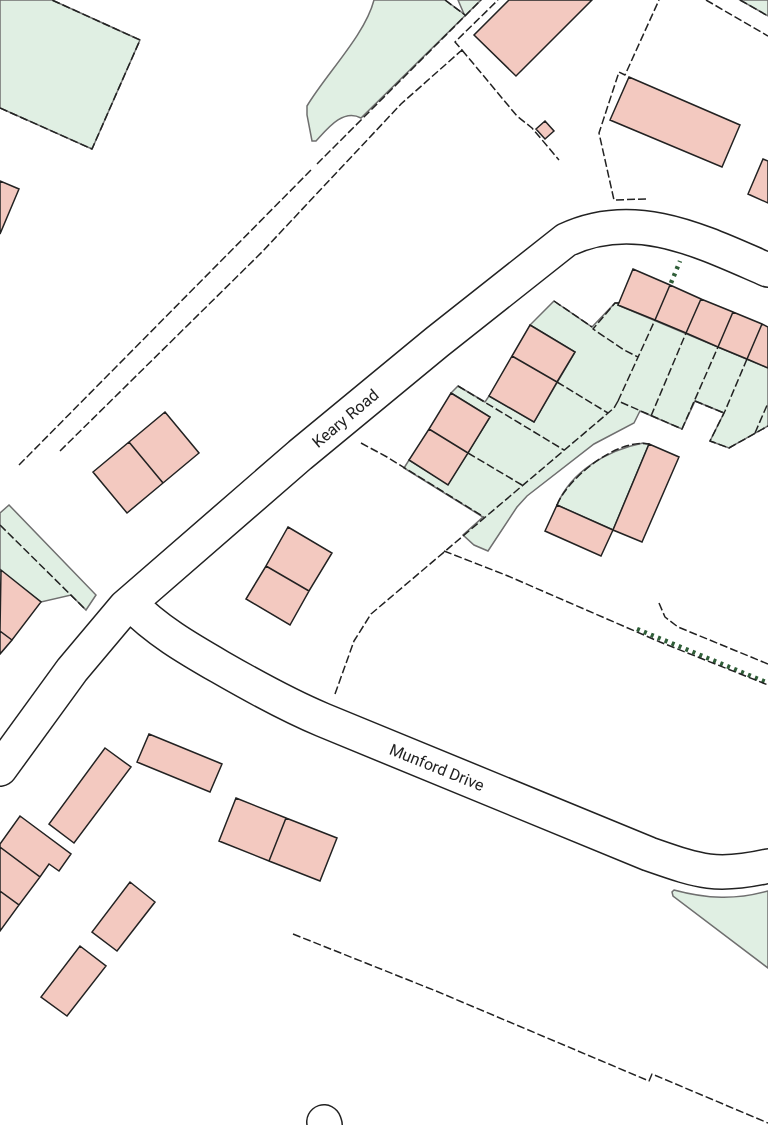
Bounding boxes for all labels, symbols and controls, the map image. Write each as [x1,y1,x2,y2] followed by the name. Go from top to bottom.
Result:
[308,385,382,452] street label: Keary Road
[387,740,487,795] street label: Munford Drive

